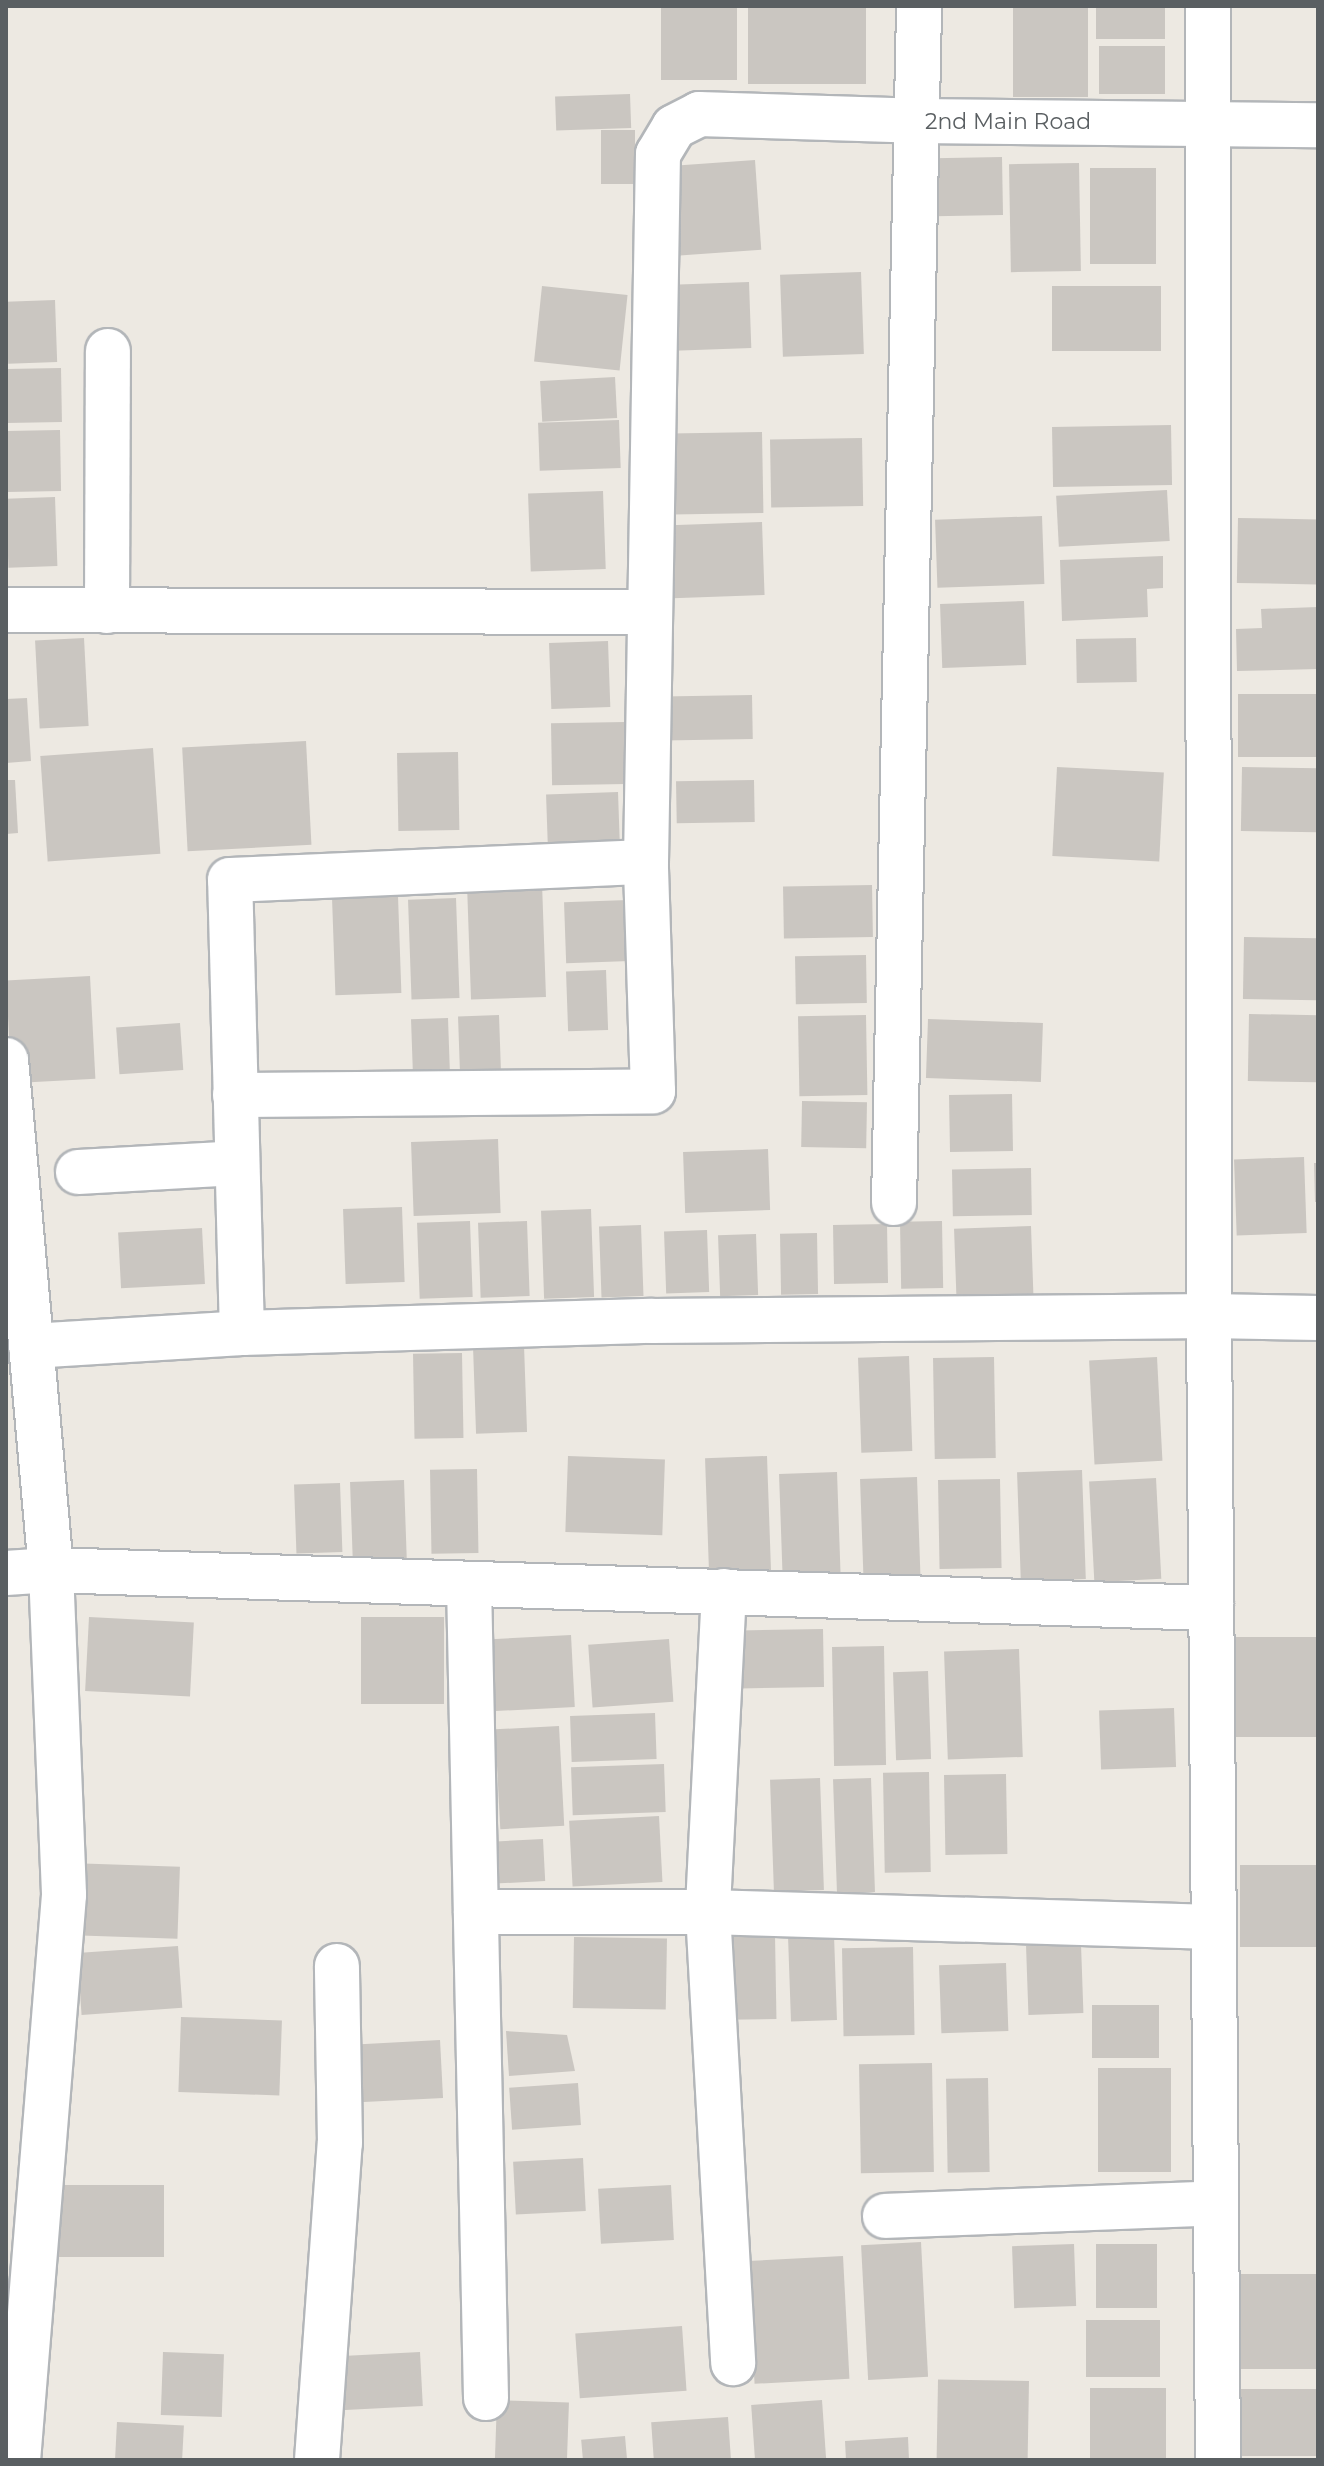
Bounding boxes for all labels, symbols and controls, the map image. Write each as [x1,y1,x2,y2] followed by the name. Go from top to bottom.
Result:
[925,109,1091,135] street label: 2nd Main Road

